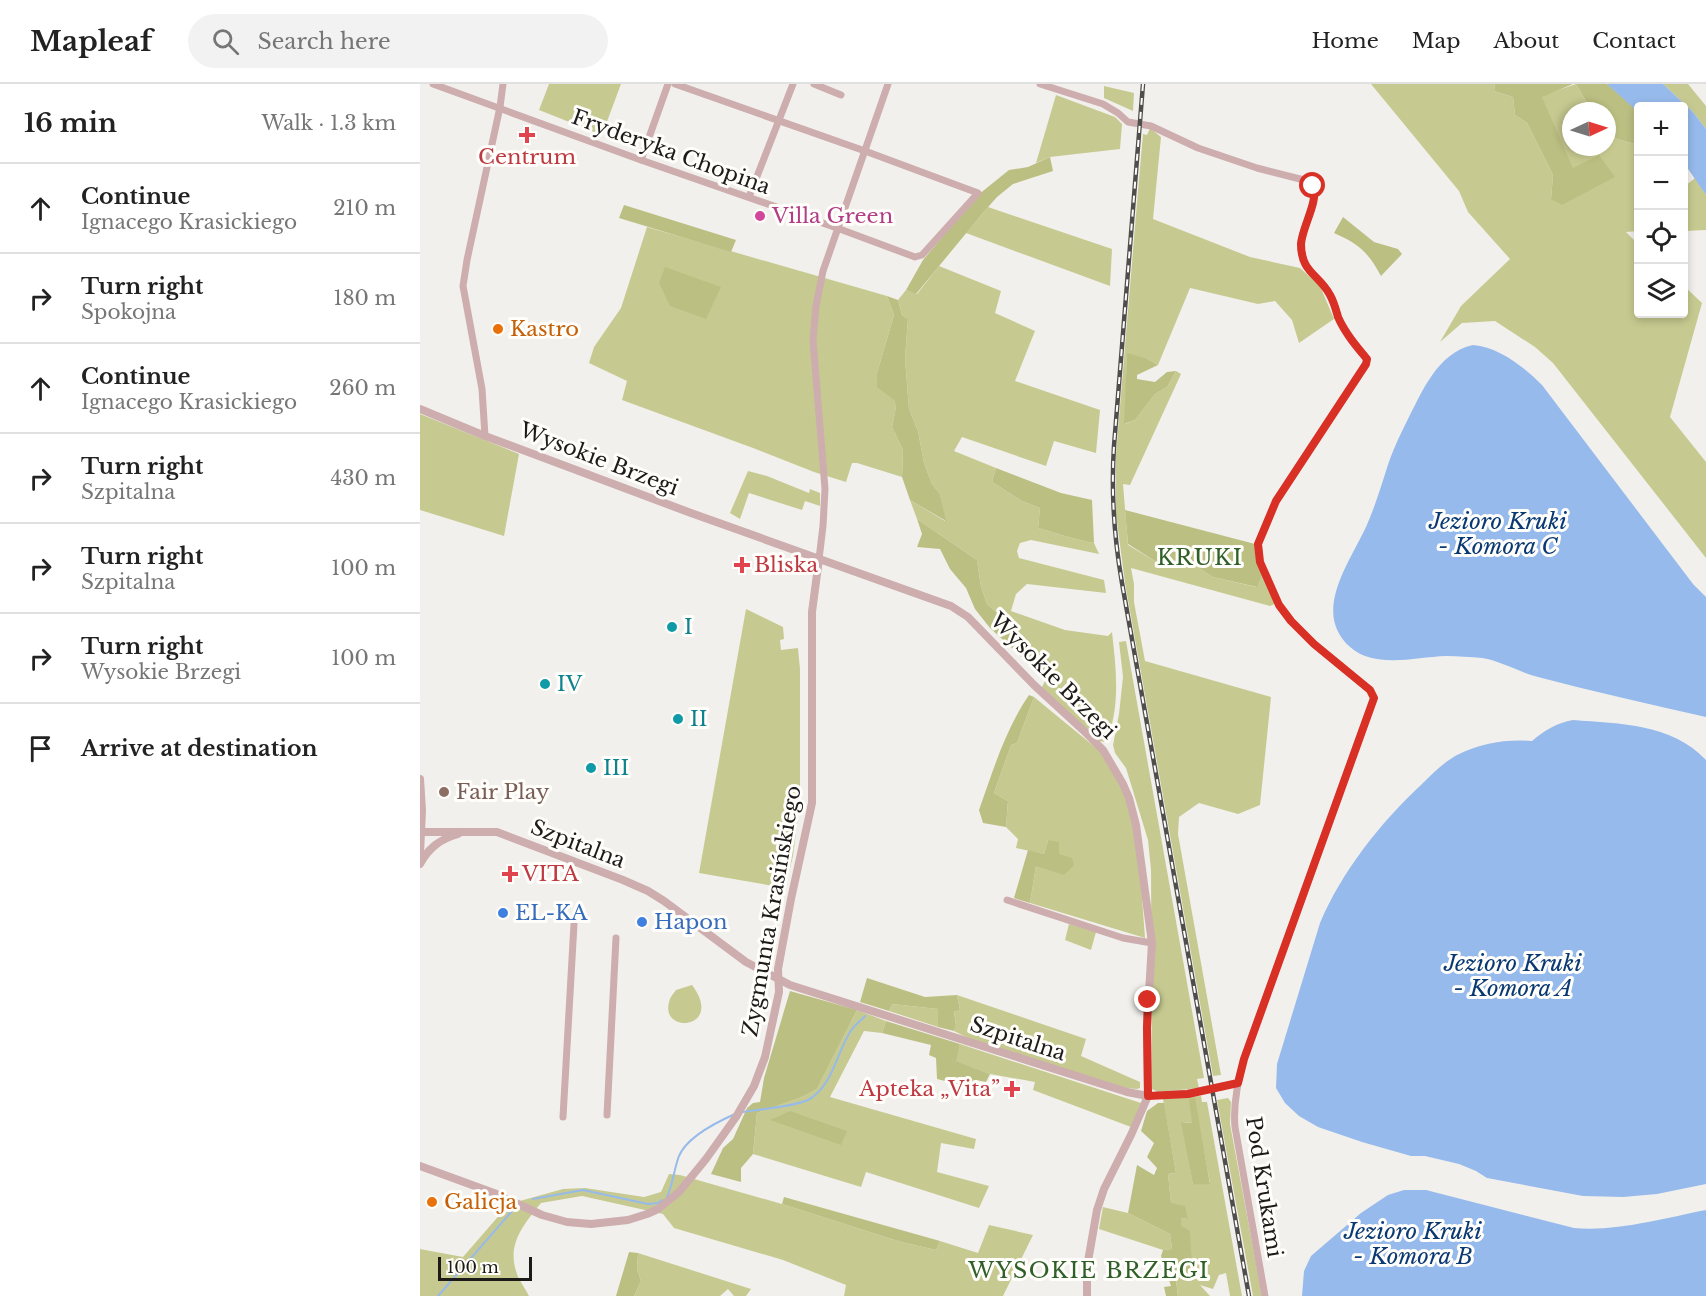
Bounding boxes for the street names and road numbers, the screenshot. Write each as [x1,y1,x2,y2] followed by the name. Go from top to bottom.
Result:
[568,104,774,200] street label: Fryderyka Chopina
[515,416,682,501] street label: Wysokie Brzegi
[984,607,1122,745] street label: Wysokie Brzegi
[737,783,807,1039] street label: Zygmunta Krasińskiego
[527,814,629,874] street label: Szpitalna
[967,1011,1069,1067] street label: Szpitalna
[1240,1115,1288,1259] street label: Pod Krukami

